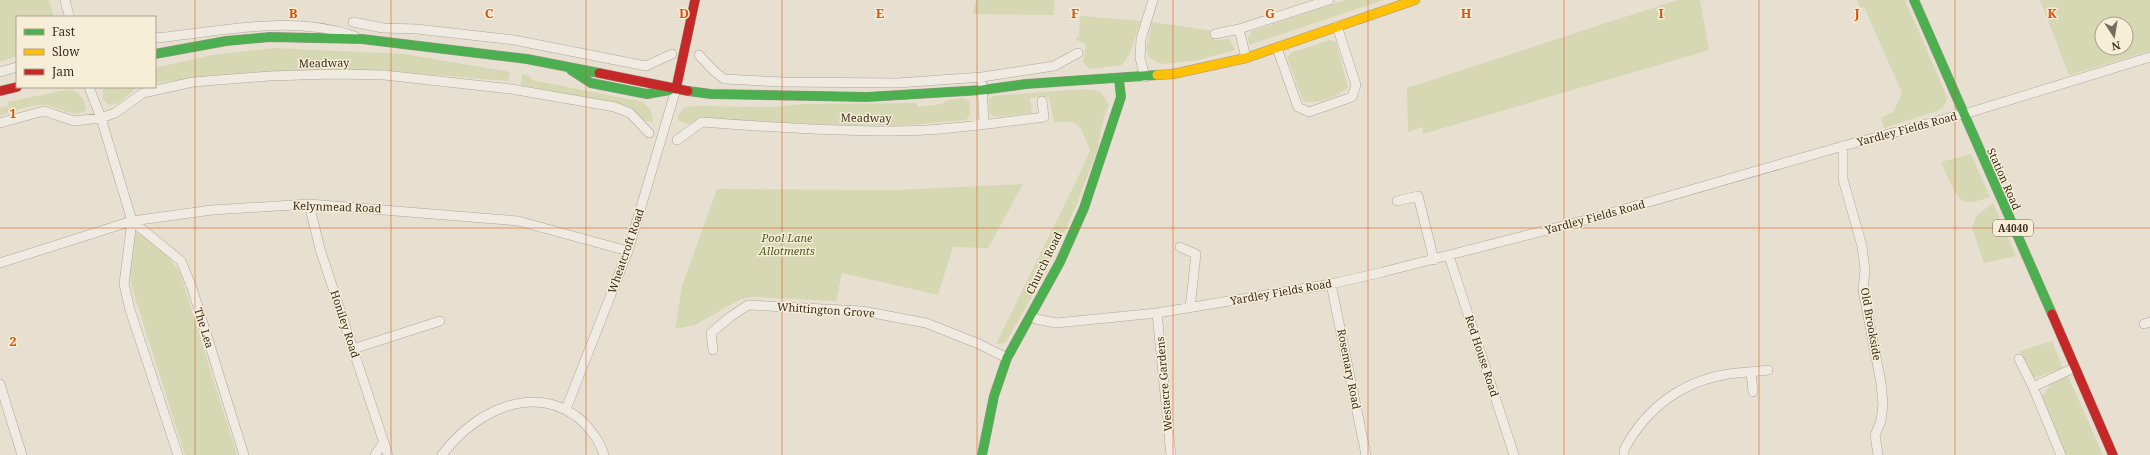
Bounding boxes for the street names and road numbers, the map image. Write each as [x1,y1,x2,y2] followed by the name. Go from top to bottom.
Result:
[298,55,350,70] street label: Meadway
[1854,108,1959,149] street label: Yardley Fields Road
[840,110,892,125] street label: Meadway
[1984,145,2025,212] street label: Station Road
[1542,196,1647,237] street label: Yardley Fields Road
[292,197,382,216] street label: Kelynmead Road
[604,206,647,295] street label: Wheatcroft Road
[1993,220,2033,236] road number: A4040
[1022,229,1065,296] street label: Church Road
[1228,275,1333,308] street label: Yardley Fields Road
[1858,286,1885,362] street label: Old Brookside
[327,288,364,360] street label: Honiley Road
[777,299,876,320] street label: Whittington Grove
[191,306,218,350] street label: The Lea
[1462,313,1503,399] street label: Red House Road
[1334,327,1365,411] street label: Rosemary Road
[1152,336,1175,432] street label: Westacre Gardens

